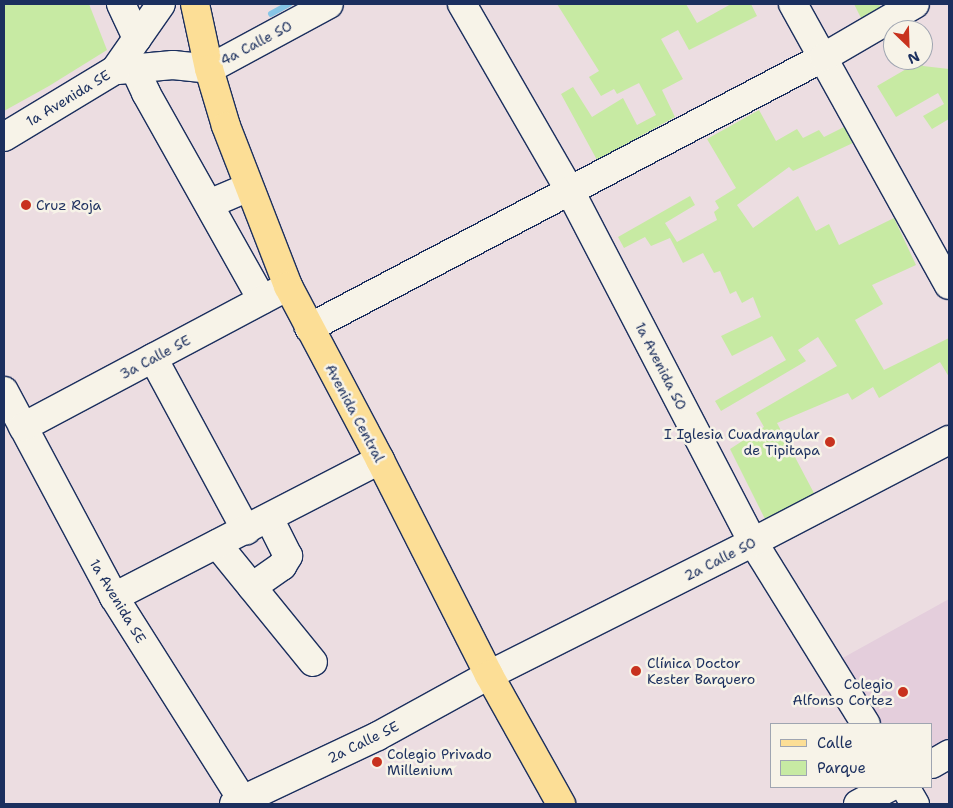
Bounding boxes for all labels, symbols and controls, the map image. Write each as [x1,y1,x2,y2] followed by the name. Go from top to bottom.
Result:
[217,17,295,69] street label: 4a Calle SO
[883,20,933,70] north arrow
[905,47,922,68] text: N
[23,66,113,130] street label: 1a Avenida SE
[36,197,101,213] place label: Cruz Roja
[20,199,32,211] marker: Cruz Roja
[632,319,690,413] street label: 1a Avenida SO
[117,331,193,383] street label: 3a Calle SE
[322,361,388,465] street label: Avenida Central
[664,426,820,458] place label: I Iglesia Cuadrangular de Tipitapa
[824,436,836,448] marker: I Iglesia Cuadrangular de Tipitapa
[681,534,759,584] street label: 2a Calle SO
[86,556,150,646] street label: 1a Avenida SE
[647,655,755,688] place label: Clínica Doctor Kester Barquero
[629,664,643,678] marker: Clínica Doctor Kester Barquero
[793,676,893,709] place label: Colegio Alfonso Cortez
[897,686,909,698] marker: Colegio Alfonso Cortez
[325,718,401,766] street label: 2a Calle SE
[770,723,933,788] legend
[817,733,853,753] text: Calle
[387,746,492,779] place label: Colegio Privado Millenium
[371,756,383,768] marker: Colegio Privado Millenium
[817,758,866,778] text: Parque

